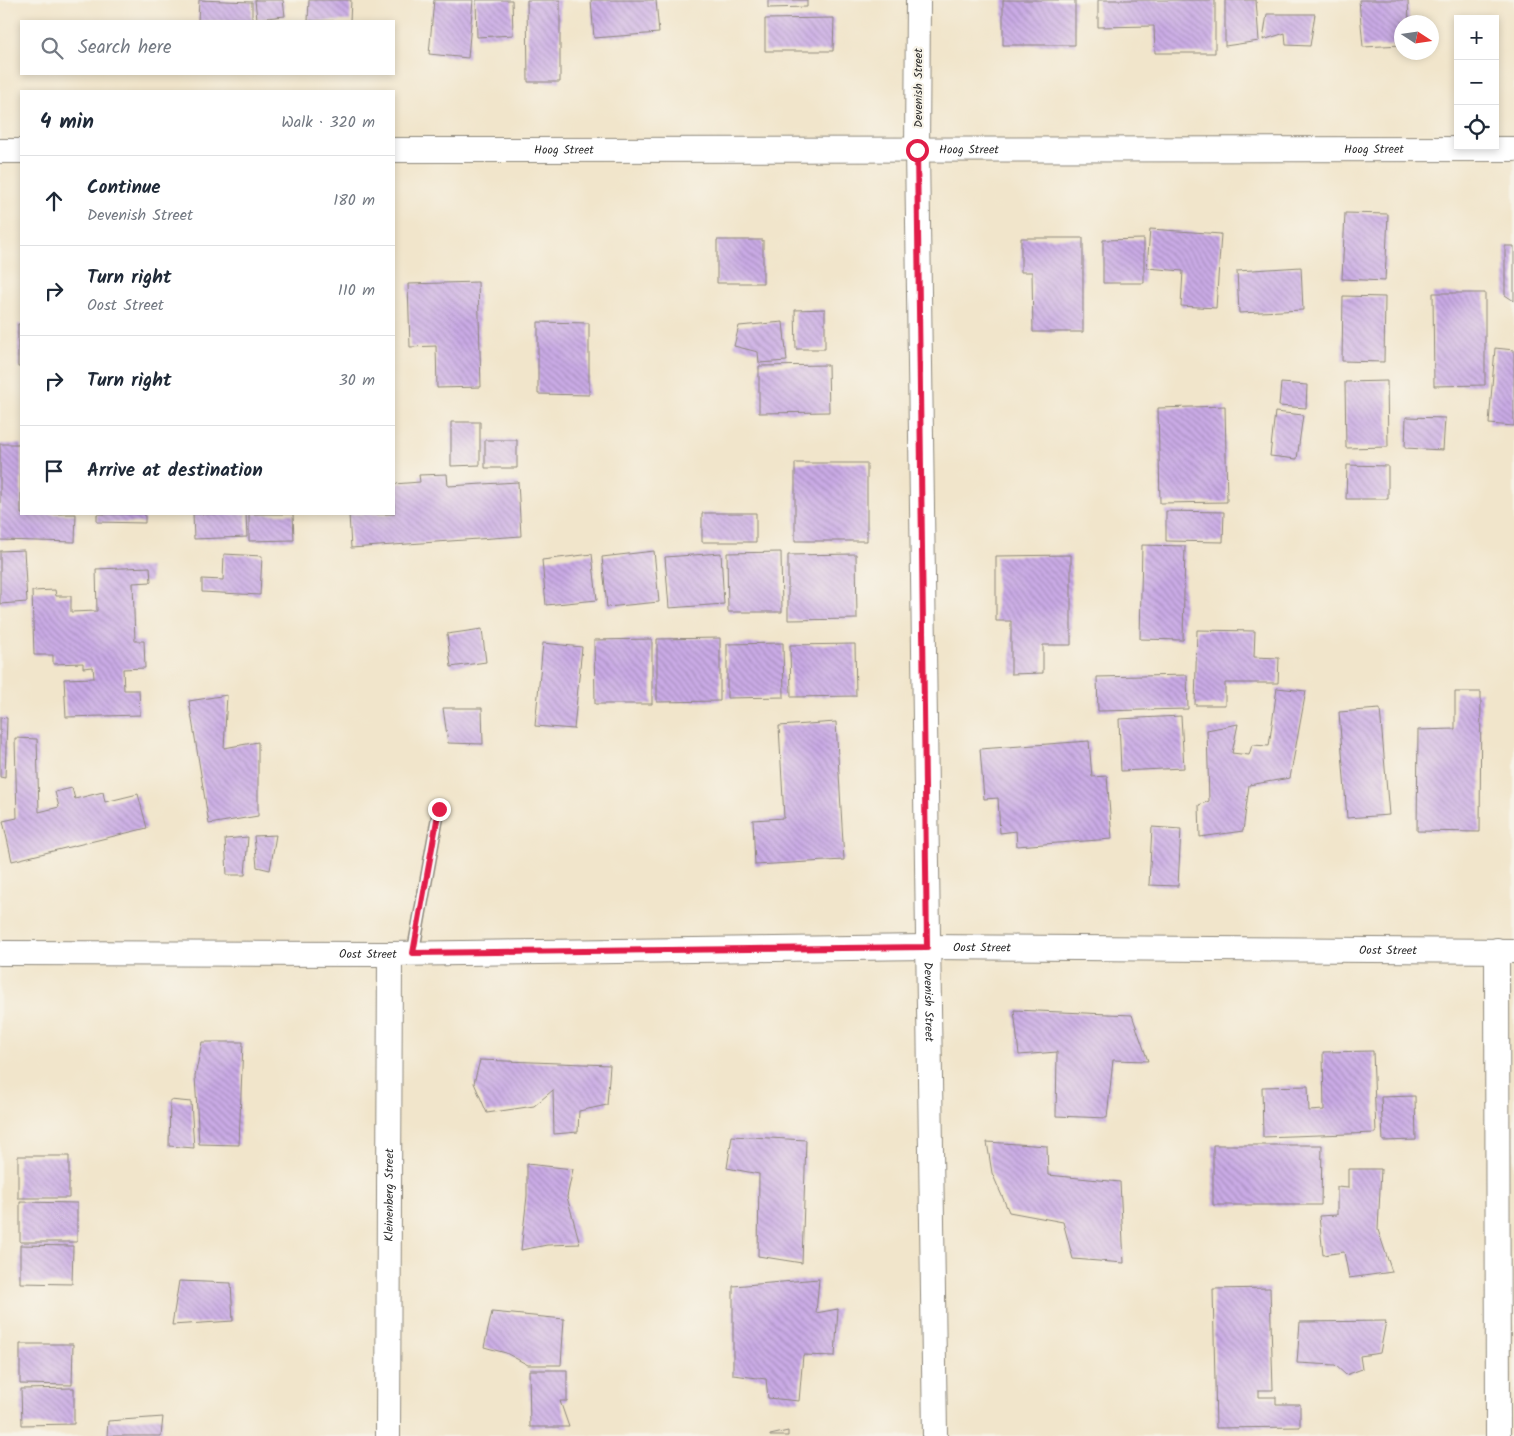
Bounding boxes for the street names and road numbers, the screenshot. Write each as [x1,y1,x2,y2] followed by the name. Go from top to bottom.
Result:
[909,48,928,128] street label: Devenish Street
[939,140,999,160] street label: Hoog Street
[1344,140,1404,159] street label: Hoog Street
[534,141,594,160] street label: Hoog Street
[953,938,1011,958] street label: Oost Street
[1359,941,1417,960] street label: Oost Street
[339,945,397,964] street label: Oost Street
[918,962,938,1042] street label: Devenish Street
[380,1148,399,1242] street label: Kleinenberg Street

